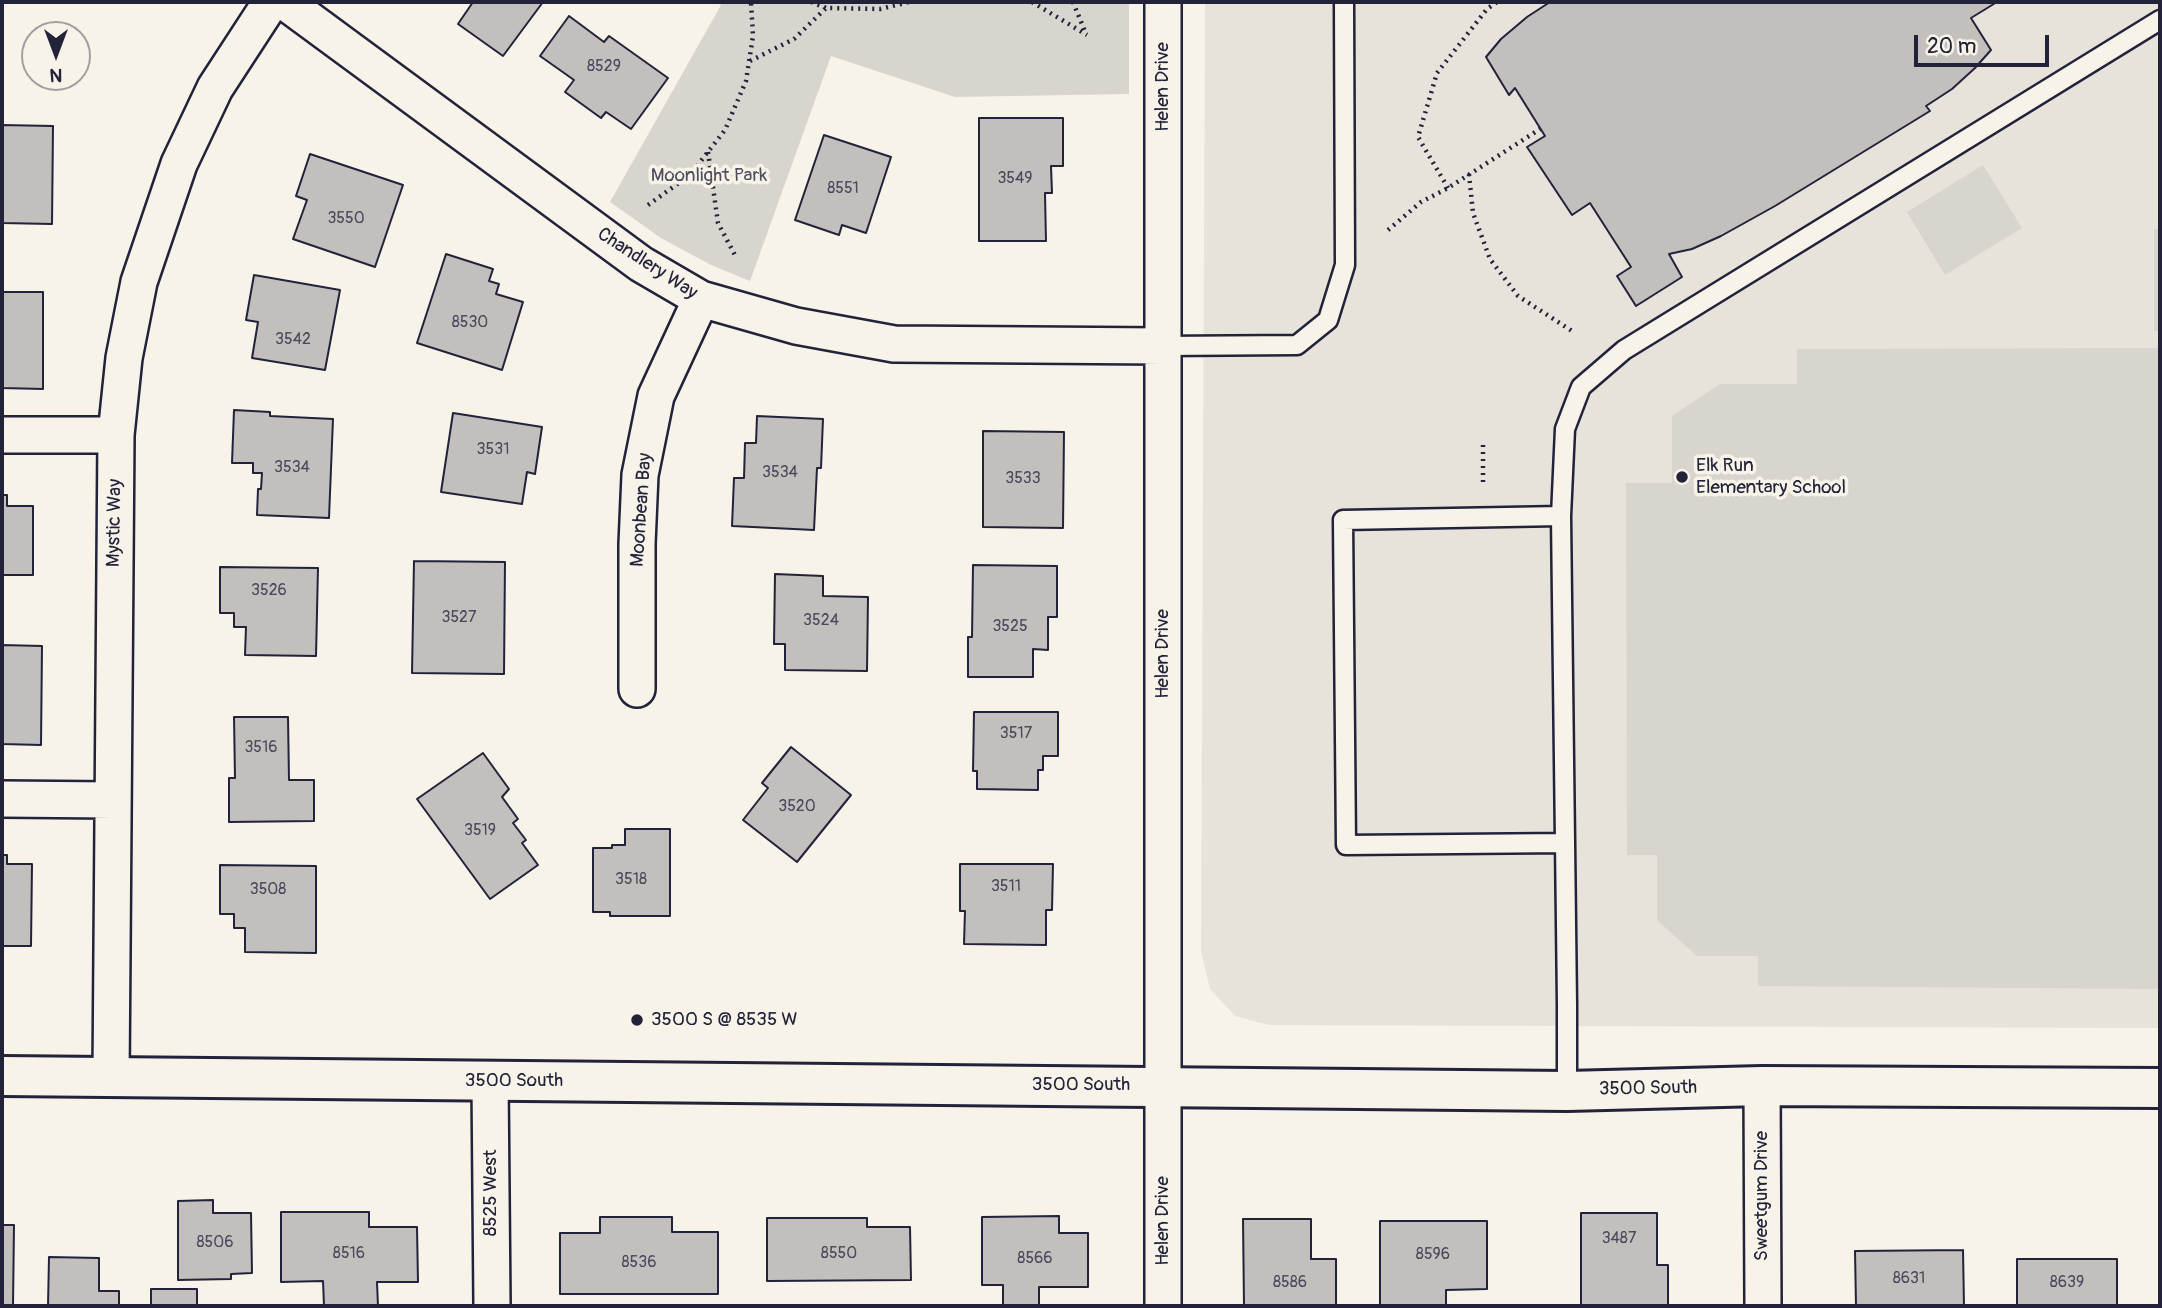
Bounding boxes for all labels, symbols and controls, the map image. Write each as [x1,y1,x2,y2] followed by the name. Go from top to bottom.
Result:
[21,21,91,91] north arrow
[1917,21,2052,65] scale bar
[1927,33,1976,60] text: 20 m
[1152,42,1174,132] street label: Helen Drive
[587,57,621,77] house number: 8529
[50,63,62,87] text: N
[651,165,767,187] park label: Moonlight Park
[997,169,1033,189] house number: 3549
[827,179,859,199] house number: 8551
[327,209,365,229] house number: 3550
[593,223,701,305] street label: Chandlery Way
[452,313,488,333] house number: 8530
[275,330,311,350] house number: 3542
[477,440,509,460] house number: 3531
[627,452,657,568] street label: Moonbean Bay
[1696,455,1846,499] place label: Elk Run Elementary School
[274,458,310,478] house number: 3534
[762,463,798,483] house number: 3534
[1005,469,1041,489] house number: 3533
[1674,469,1690,485] marker: Elk Run Elementary School
[103,479,127,567] street label: Mystic Way
[251,581,287,601] house number: 3526
[441,608,477,628] house number: 3527
[1152,609,1174,699] street label: Helen Drive
[803,611,839,631] house number: 3524
[992,617,1028,637] house number: 3525
[1000,724,1032,744] house number: 3517
[244,738,278,758] house number: 3516
[778,797,816,817] house number: 3520
[464,821,496,841] house number: 3519
[615,870,647,890] house number: 3518
[991,877,1021,897] house number: 3511
[250,880,286,900] house number: 3508
[651,1009,798,1031] place label: 3500 S @ 8535 W
[629,1012,645,1028] marker: 3500 S @ 8535 W
[465,1070,563,1092] street label: 3500 South
[1032,1074,1130,1096] street label: 3500 South
[1599,1077,1697,1101] street label: 3500 South
[1751,1131,1773,1261] street label: Sweetgum Drive
[480,1150,502,1236] street label: 8525 West
[1152,1176,1174,1266] street label: Helen Drive
[1602,1229,1636,1249] house number: 3487
[197,1233,233,1253] house number: 8506
[333,1244,365,1264] house number: 8516
[821,1244,857,1264] house number: 8550
[1416,1245,1450,1265] house number: 8596
[1017,1249,1053,1269] house number: 8566
[622,1253,656,1273] house number: 8536
[1893,1269,1925,1289] house number: 8631
[1273,1273,1307,1293] house number: 8586
[2050,1273,2084,1293] house number: 8639

